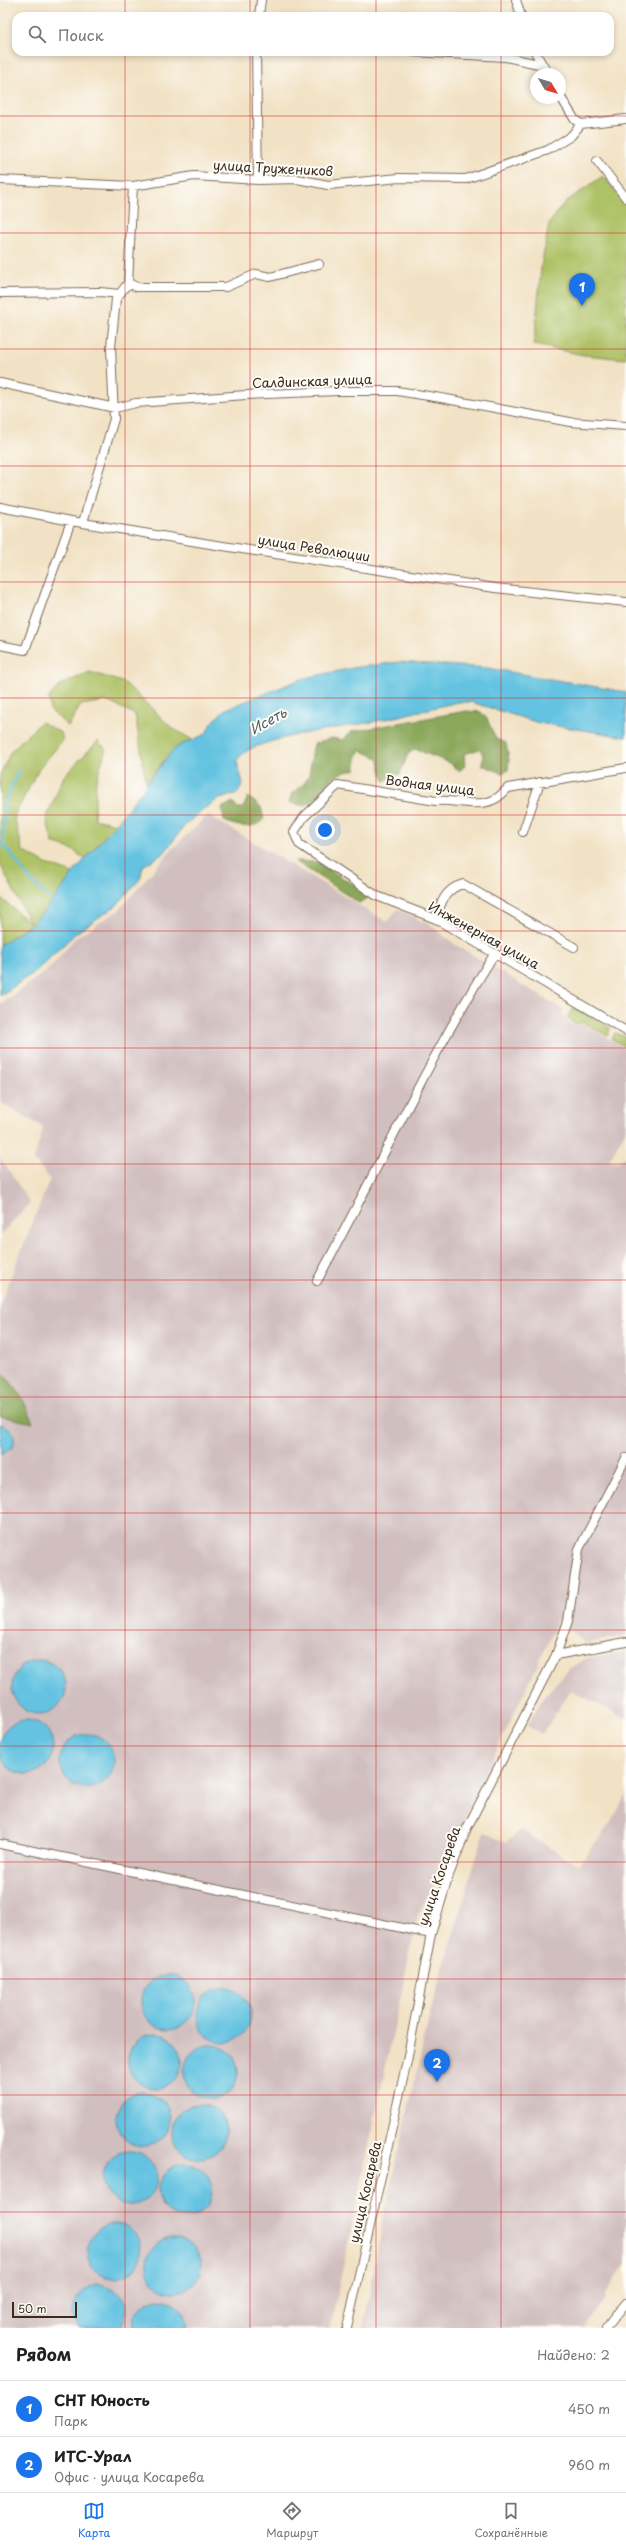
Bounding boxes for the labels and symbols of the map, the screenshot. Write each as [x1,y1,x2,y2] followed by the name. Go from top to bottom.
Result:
[530,68,566,104] north arrow
[212,155,334,180] street label: улица Тружеников
[569,273,595,306] pin: 1
[252,369,373,392] street label: Салдинская улица
[257,529,372,566] street label: улица Революции
[245,701,291,739] water label: Исеть
[384,770,477,800] street label: Водная улица
[315,820,335,840] your location
[425,896,544,973] street label: Инженерная улица
[413,1823,465,1928] street label: улица Косарева
[424,2049,450,2082] pin: 2
[344,2138,386,2245] street label: улица Косарева
[12,2300,77,2319] scale bar

